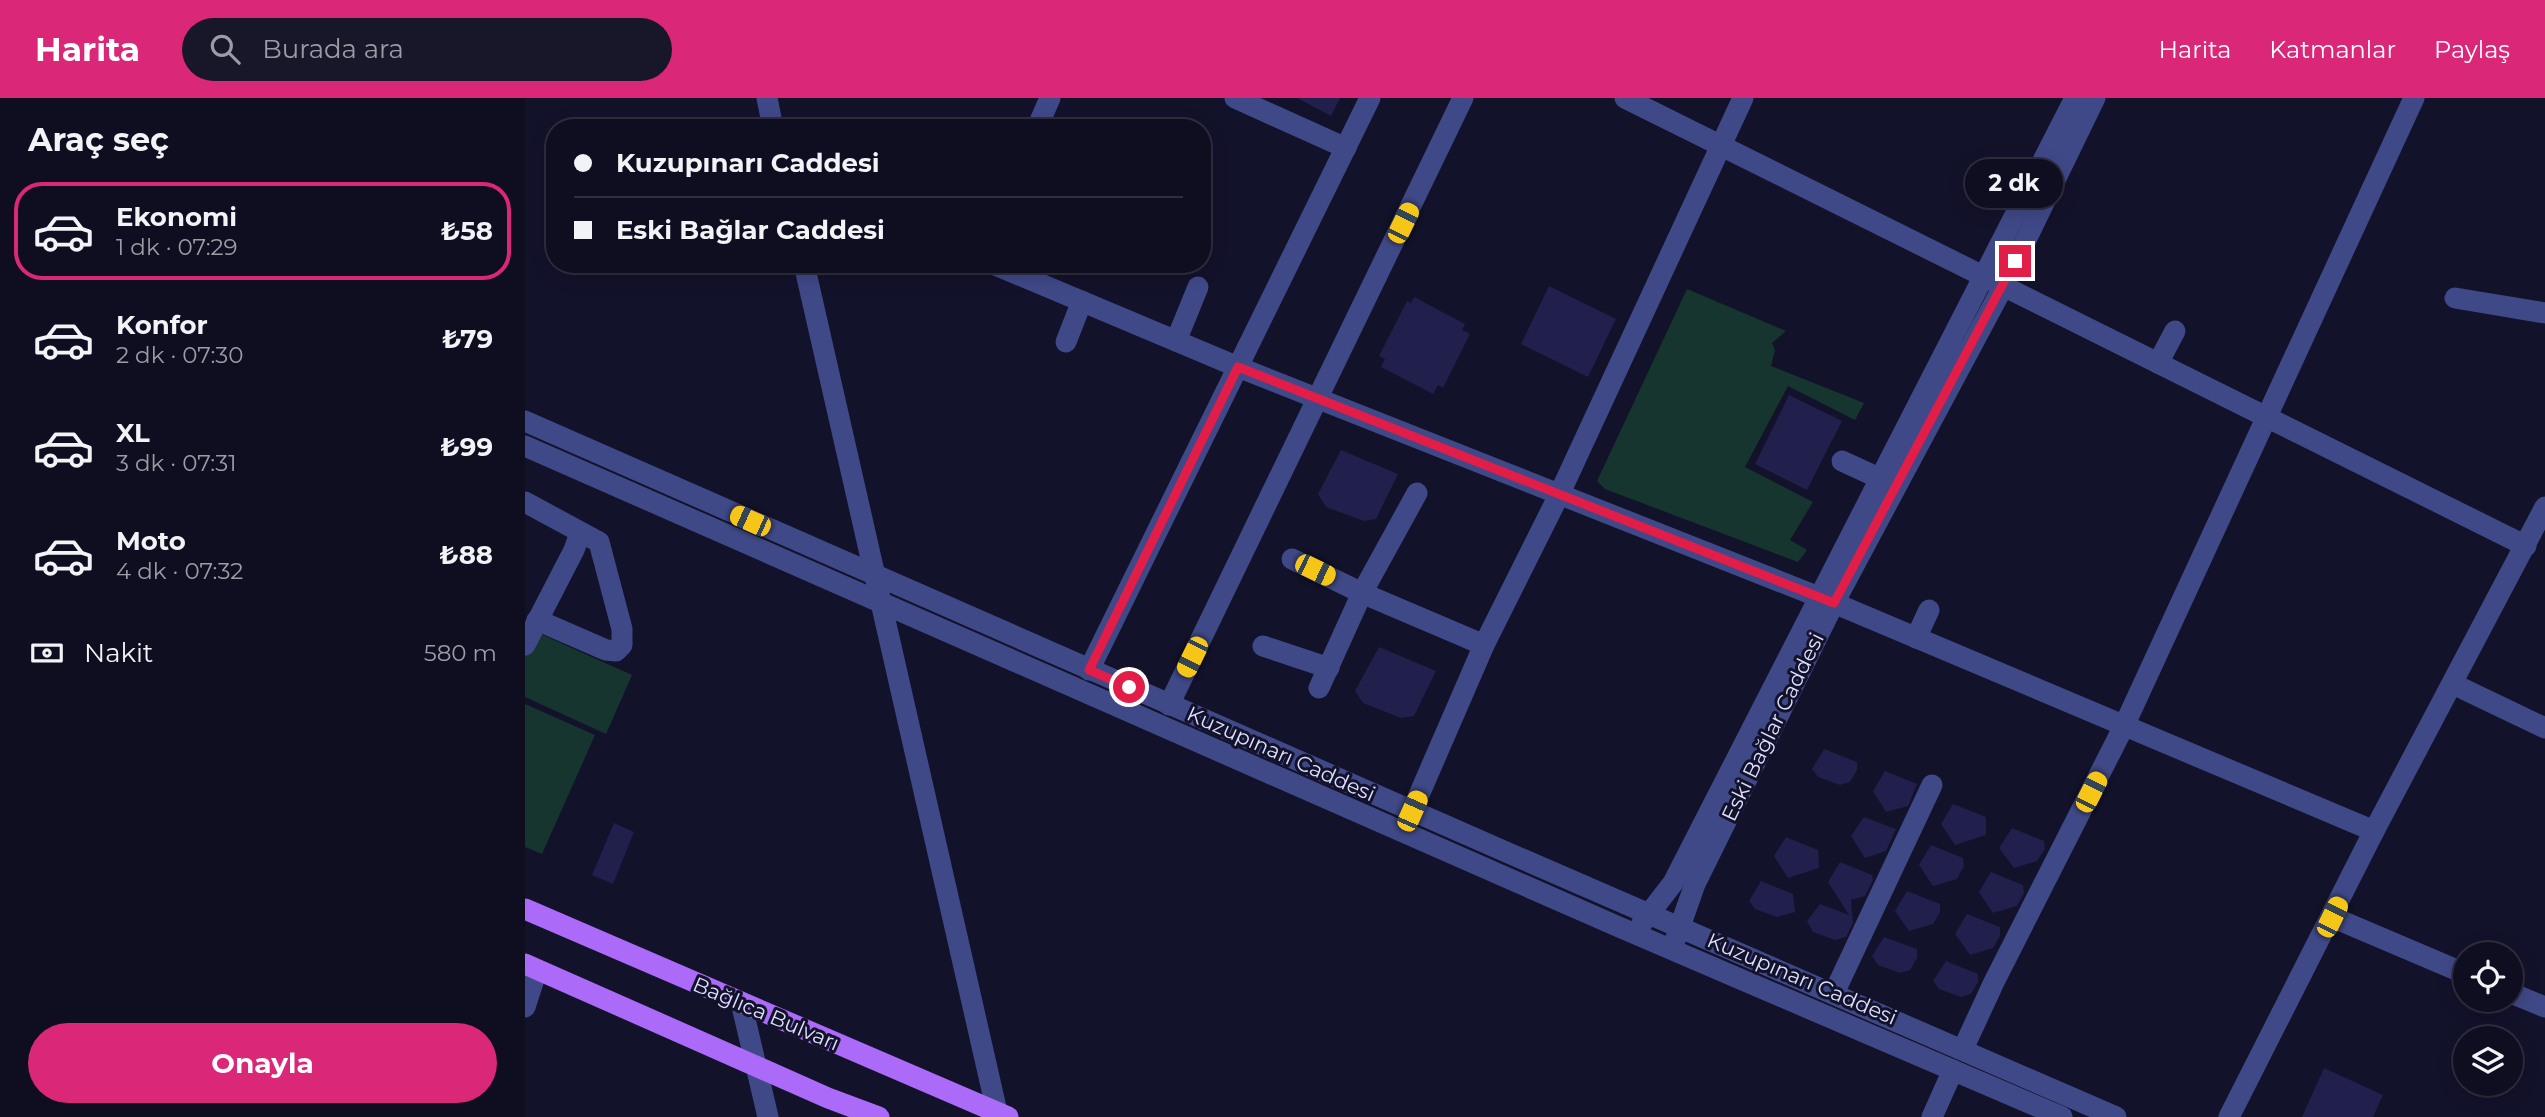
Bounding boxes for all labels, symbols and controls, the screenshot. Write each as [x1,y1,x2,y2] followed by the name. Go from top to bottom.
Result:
[182,18,672,81] search box
[35,29,140,69] text: Harita
[206,30,244,68] icon: search
[262,33,404,65] text: Burada ara
[2159,35,2231,64] text: Harita
[2269,35,2396,64] text: Katmanlar
[2434,35,2510,64] text: Paylaş
[28,120,169,159] text: Araç seç
[616,147,880,179] text: Kuzupınarı Caddesi
[1966,159,2064,208] callout: 2 dk
[1988,169,2040,197] text: 2 dk
[32,200,95,263] icon: car
[1385,200,1422,246] car
[116,201,237,233] text: Ekonomi
[616,214,885,246] text: Eski Bağlar Caddesi
[441,215,493,247] text: ₺58
[116,233,238,261] text: 1 dk · 07:29
[1999,245,2031,277] route end
[32,308,95,371] icon: car
[116,309,208,341] text: Konfor
[442,323,493,355] text: ₺79
[116,341,244,369] text: 2 dk · 07:30
[32,416,95,479] icon: car
[116,417,150,449] text: XL
[440,431,493,463] text: ₺99
[116,449,236,477] text: 3 dk · 07:31
[727,503,774,539] car
[32,524,95,587] icon: car
[116,525,186,557] text: Moto
[439,539,493,571] text: ₺88
[1292,551,1339,589] car
[116,557,243,585] text: 4 dk · 07:32
[1716,628,1829,825] street label: Eski Bağlar Caddesi
[28,634,66,672] icon: cash
[1174,634,1211,680] car
[84,637,153,669] text: Nakit
[424,639,497,667] text: 580 m
[1113,671,1145,703] route start
[1183,701,1379,806] street label: Kuzupınarı Caddesi
[2073,769,2110,815] car
[1394,788,1431,834] car
[2314,894,2351,940] car
[1704,927,1901,1030] street label: Kuzupınarı Caddesi
[2453,942,2523,1096] map controls
[2453,942,2523,1012] button: locate
[689,971,843,1056] street label: Bağlıca Bulvarı
[28,1023,497,1103] button: Onayla
[2453,1026,2523,1096] button: layers

